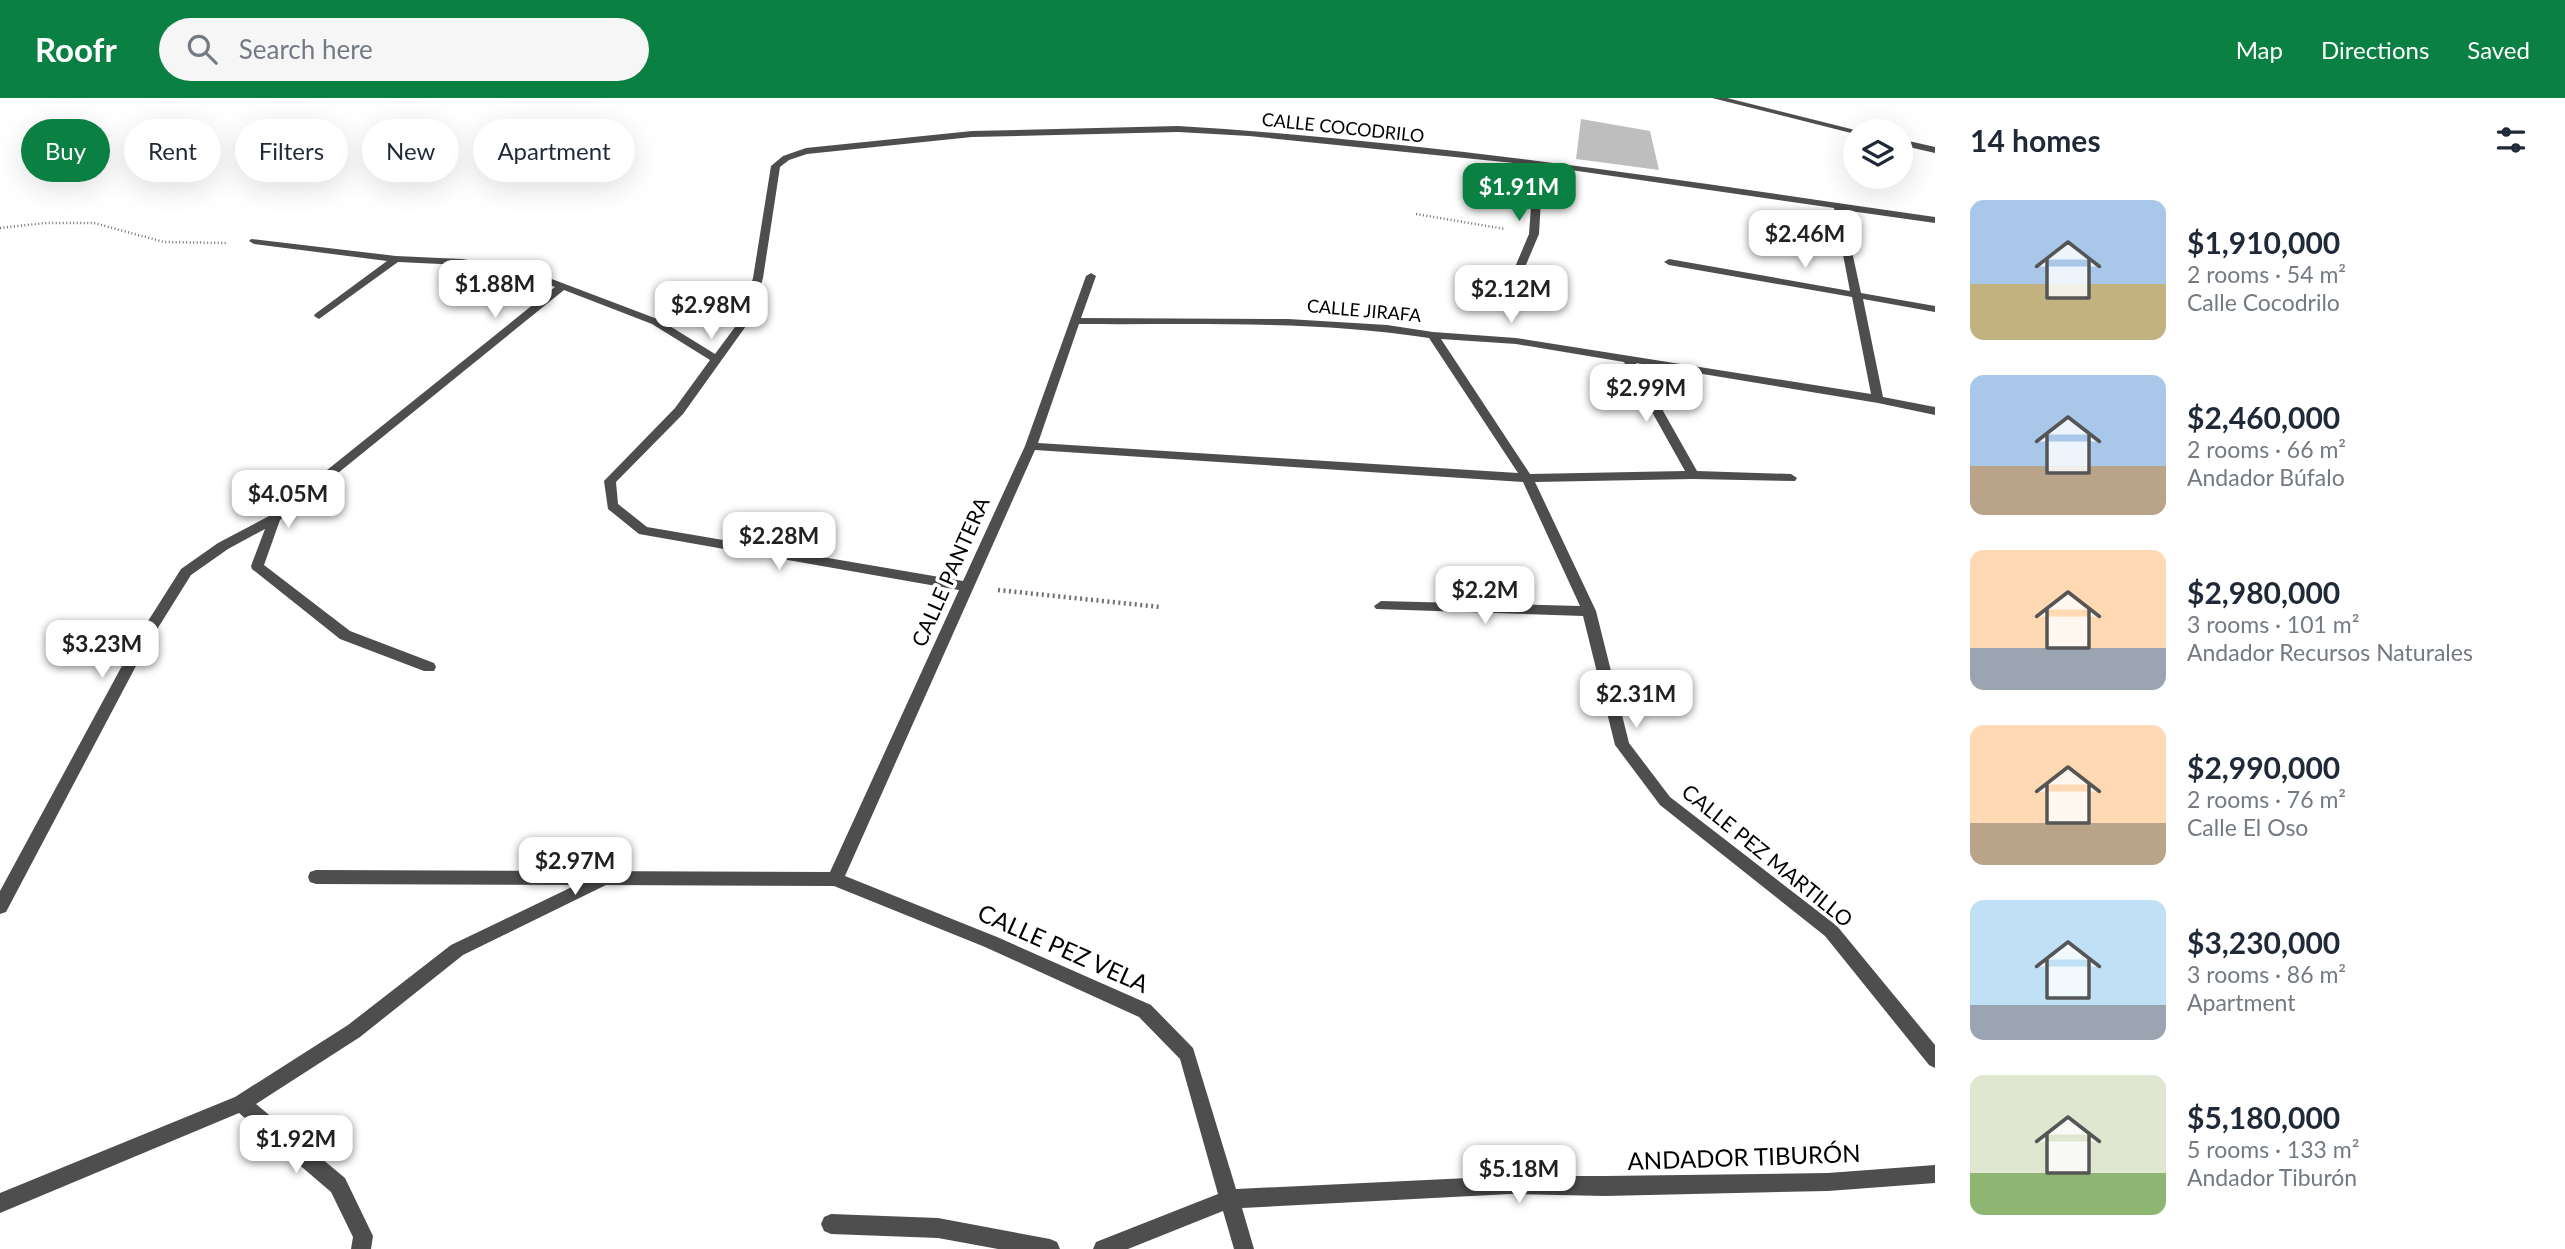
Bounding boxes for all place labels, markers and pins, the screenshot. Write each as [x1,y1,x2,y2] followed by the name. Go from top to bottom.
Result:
[1462,164,1576,223] pin: $1.91M
[1748,211,1862,270] pin: $2.46M
[438,260,552,320] pin: $1.88M
[1454,266,1568,325] pin: $2.12M
[654,282,768,341] pin: $2.98M
[1589,364,1703,424] pin: $2.99M
[231,470,345,530] pin: $4.05M
[722,512,836,572] pin: $2.28M
[1436,566,1534,626] pin: $2.2M
[45,620,159,680] pin: $3.23M
[1579,670,1693,730] pin: $2.31M
[518,838,632,897] pin: $2.97M
[239,1116,353,1175] pin: $1.92M
[1462,1146,1576,1205] pin: $5.18M

